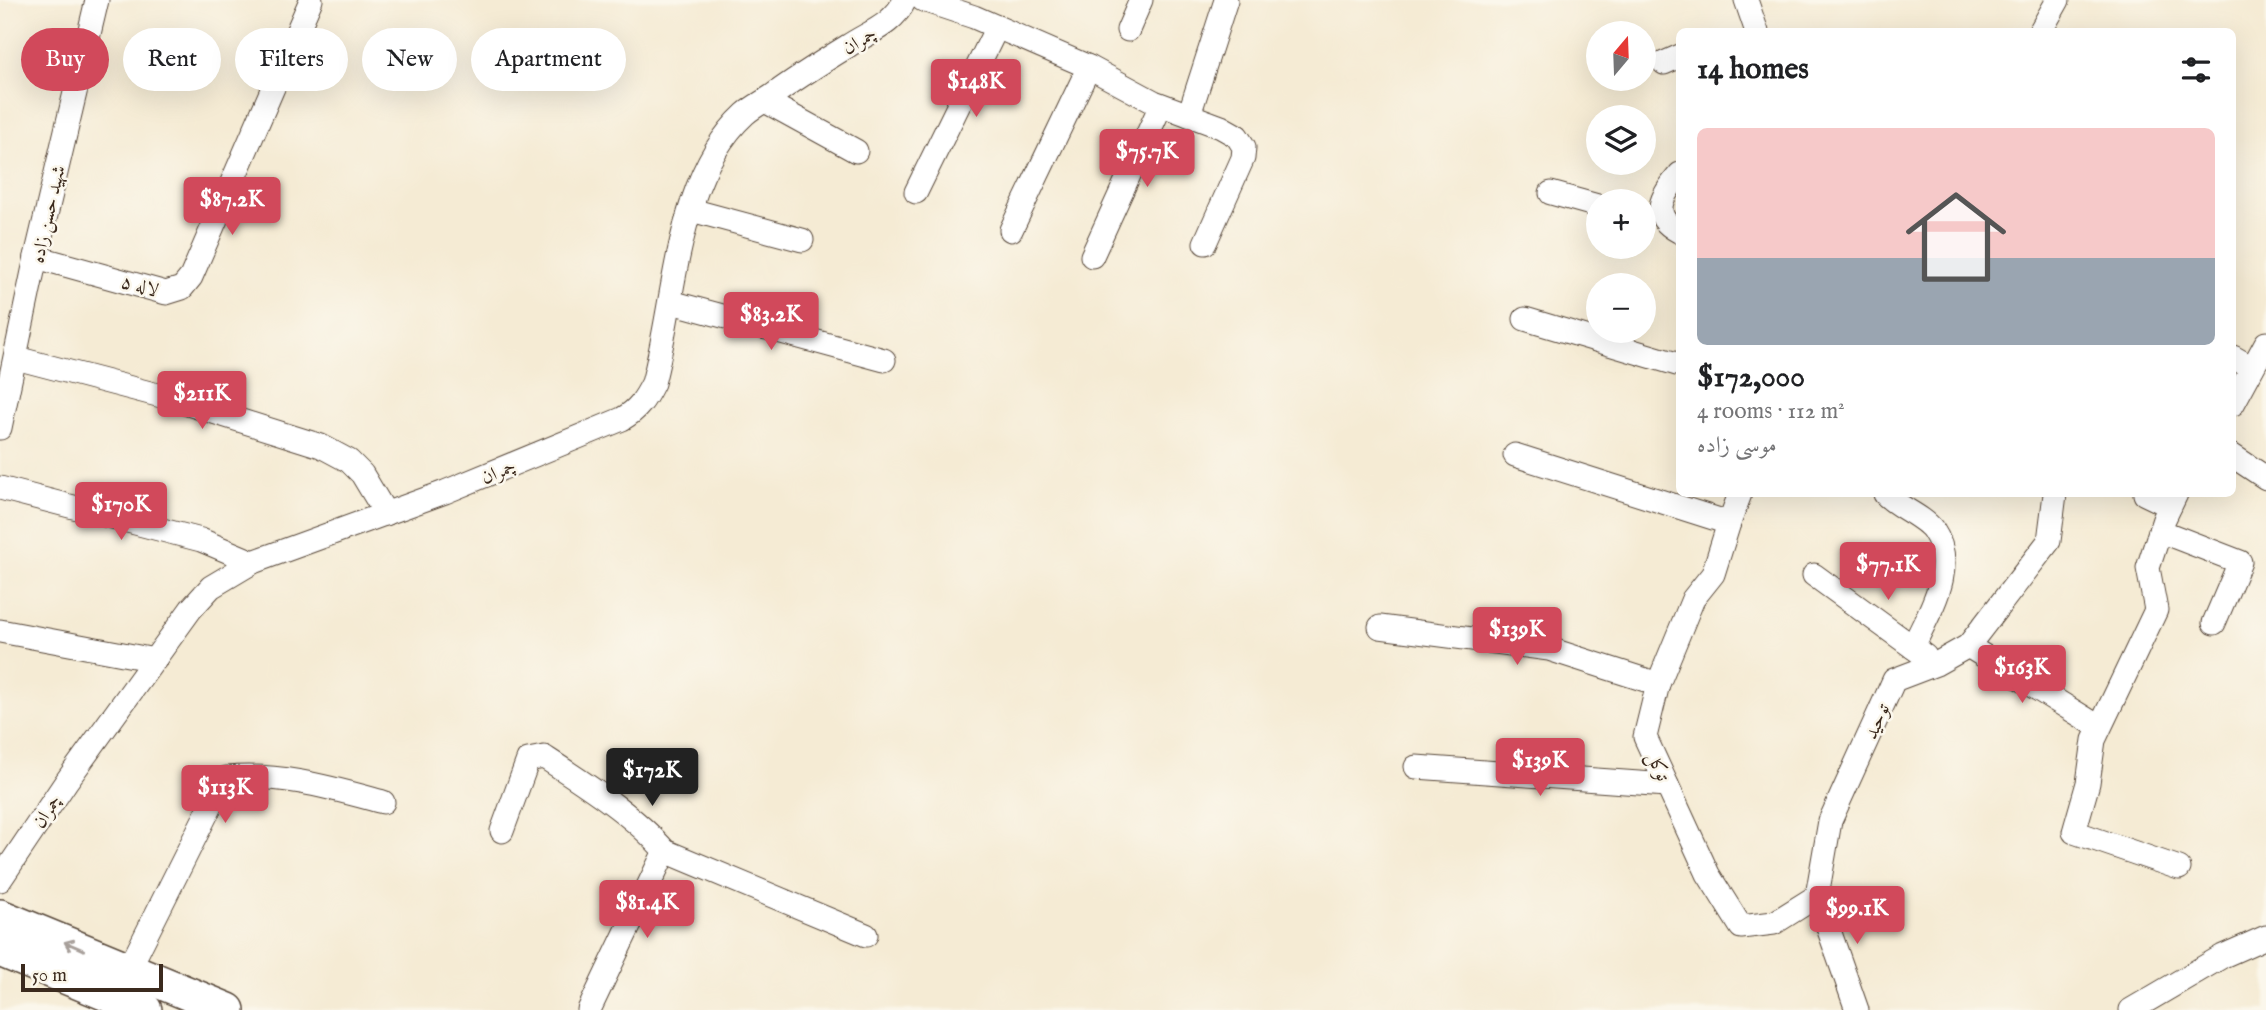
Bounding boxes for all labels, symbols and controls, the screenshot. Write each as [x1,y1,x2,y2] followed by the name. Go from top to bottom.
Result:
[1586,21,1656,91] north arrow
[1586,21,1656,343] map controls
[839,23,881,61] street label: چمران
[21,28,109,91] chip: Buy
[123,28,221,91] chip: Rent
[235,28,348,91] chip: Filters
[362,28,457,91] chip: New
[471,28,626,91] chip: Apartment
[1697,51,1809,89] text: 14 homes
[2177,51,2215,89] icon: filters
[927,60,1025,119] pin: $148K
[947,67,1005,96] text: $148K
[1586,105,1656,175] button: layers
[1090,130,1204,189] pin: $75.7K
[1116,137,1178,166] text: $75.7K
[26,163,72,266] street label: شهید حسن زاده
[1893,174,2019,300] icon: home
[175,177,289,237] pin: $87.2K
[200,185,264,214] text: $87.2K
[1586,189,1656,259] button: +
[118,270,161,303] street label: لاله ۵
[1586,273,1656,343] button: −
[714,292,828,352] pin: $83.2K
[740,300,802,329] text: $83.2K
[1697,359,1805,397] text: $172,000
[153,372,251,431] pin: $211K
[173,379,231,408] text: $211K
[1697,397,1845,426] text: 4 rooms · 112 m²
[1697,431,1777,460] text: موسی زاده
[478,455,520,491] street label: چمران
[72,482,170,542] pin: $170K
[91,490,151,519] text: $170K
[1831,542,1945,602] pin: $77.1K
[1856,550,1920,579] text: $77.1K
[1468,608,1566,667] pin: $139K
[1489,615,1545,644] text: $139K
[1973,646,2071,705] pin: $163K
[1994,653,2050,682] text: $163K
[1860,700,1896,743] street label: توحید
[1491,738,1589,798] pin: $139K
[1512,746,1568,775] text: $139K
[603,748,701,808] pin: $172K
[1640,748,1675,786] street label: توکل
[622,756,682,785] text: $172K
[176,766,274,825] pin: $113K
[197,773,253,802] text: $113K
[28,791,68,833] street label: چمران
[590,880,704,940] pin: $81.4K
[1800,886,1914,946] pin: $99.1K
[615,888,679,917] text: $81.4K
[1826,894,1888,923] text: $99.1K
[64,939,86,952] one-way arrow
[21,961,163,993] scale bar
[32,964,67,988] text: 50 m

